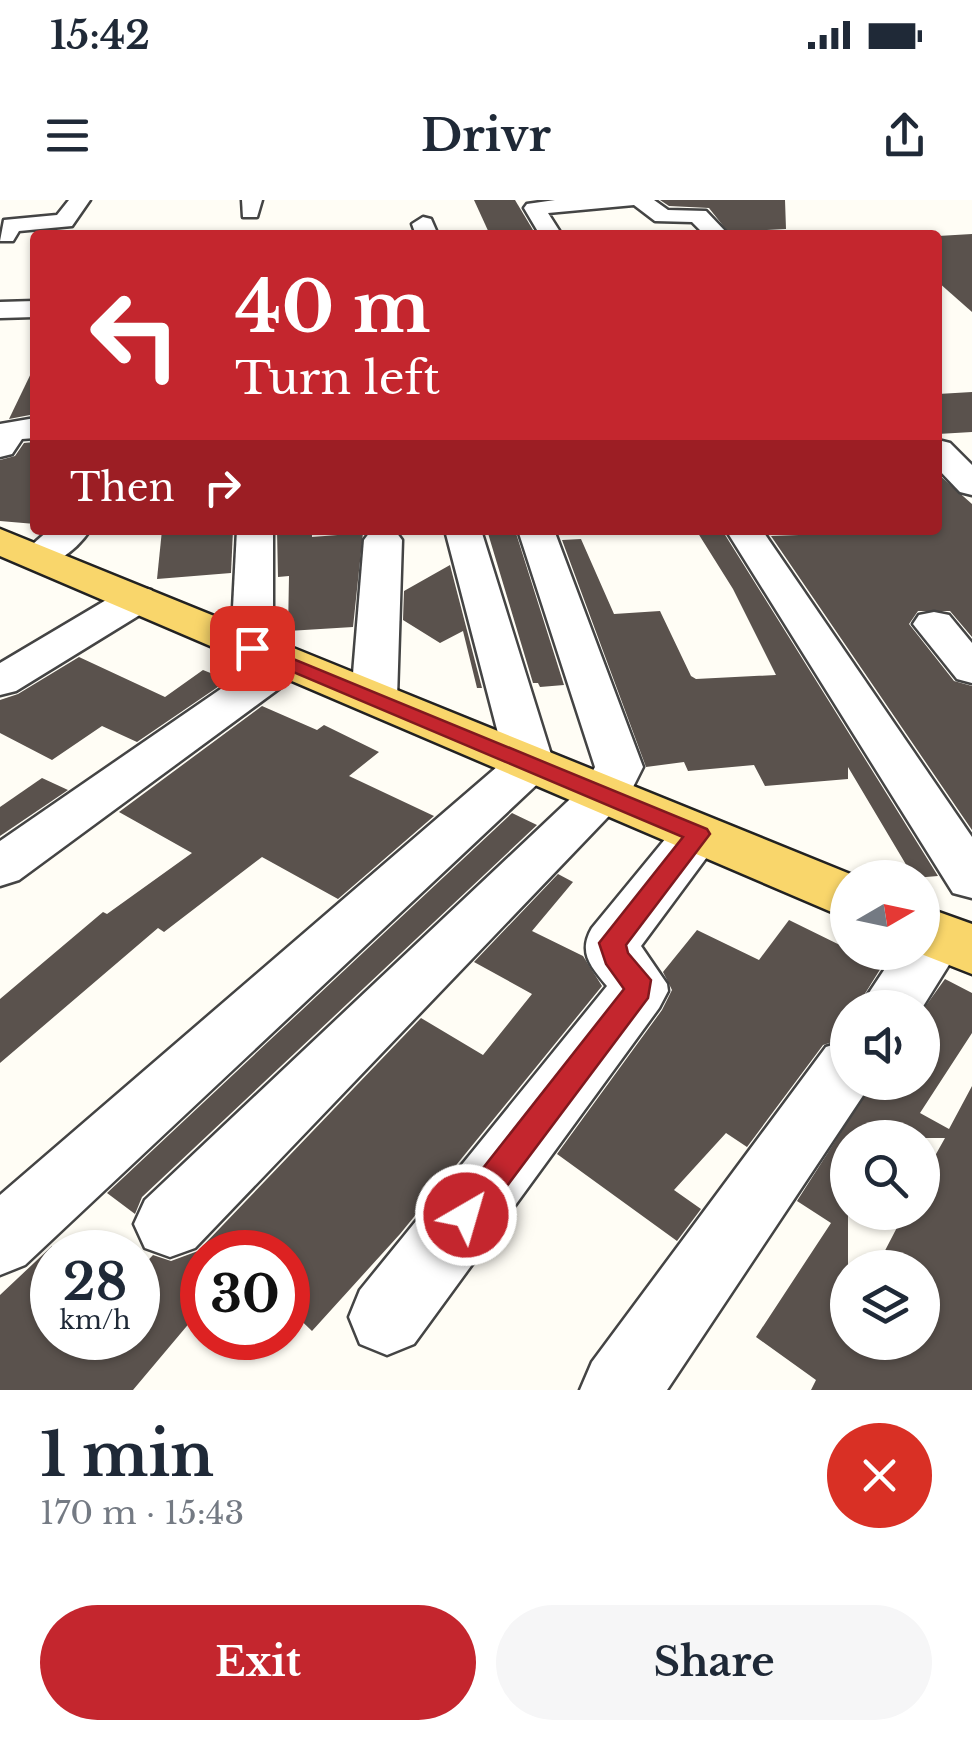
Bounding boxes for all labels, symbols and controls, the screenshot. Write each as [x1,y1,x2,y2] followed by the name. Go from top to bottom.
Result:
[50,12,150,59] text: 15:42
[421,107,551,163] text: Drivr
[40,108,95,163] icon: menu
[877,108,932,163] icon: share
[235,264,430,351] text: 40 m
[70,270,200,400] icon: left
[235,350,440,406] text: Turn left
[195,460,250,515] icon: right
[70,464,175,511] text: Then
[210,606,295,691] pin
[225,621,280,676] icon: arrive
[830,860,940,970] north arrow
[830,860,940,1360] map controls
[830,990,940,1100] button: sound
[830,1120,940,1230] button: search
[414,1163,518,1267] position arrow
[180,1230,310,1360] speed limit sign: 30
[830,1250,940,1360] button: layers
[63,1251,127,1314] text: 28
[60,1305,130,1336] text: km/h
[40,1418,214,1492] text: 1 min
[827,1423,932,1528] button: close
[40,1493,244,1533] text: 170 m · 15:43
[40,1605,476,1720] button: Exit
[496,1605,932,1720] button: Share

